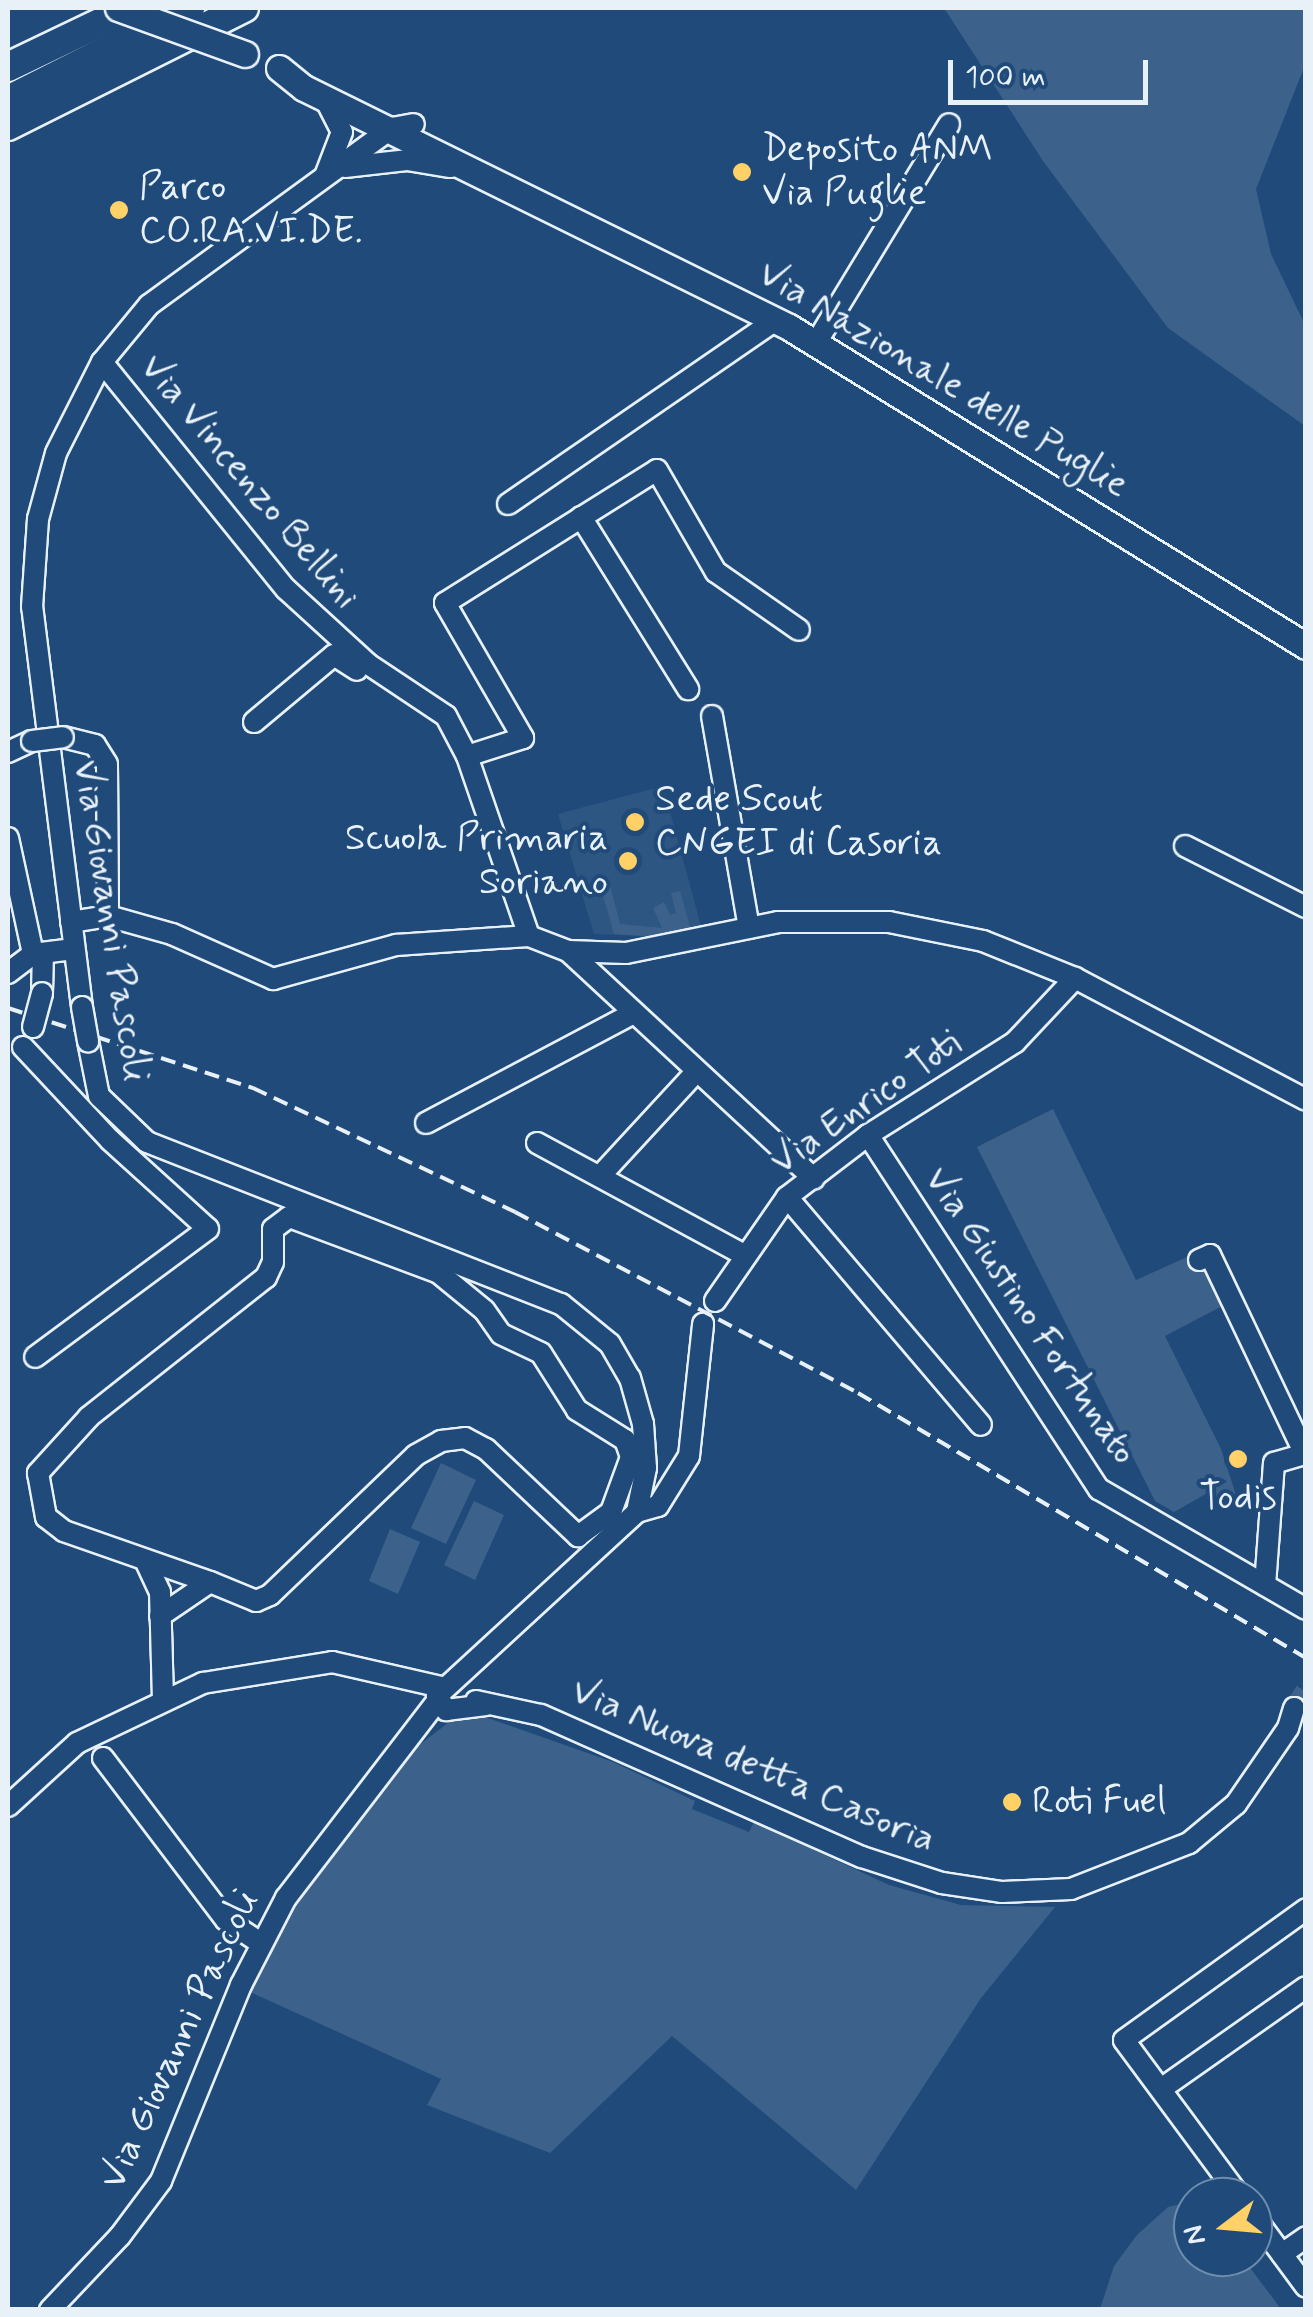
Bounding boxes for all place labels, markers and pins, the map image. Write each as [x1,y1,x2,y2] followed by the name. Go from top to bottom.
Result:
[762,127,994,216] place label: Deposito ANM Via Puglie
[731,161,753,183] marker: Deposito ANM Via Puglie
[139,165,363,254] place label: Parco CO.RA.VI.DE.
[108,199,130,221] marker: Parco CO.RA.VI.DE.
[655,777,952,866] place label: Sede Scout CNGEI di Casoria
[624,811,646,833] marker: Sede Scout CNGEI di Casoria
[345,816,608,906] place label: Scuola Primaria Soriano
[617,850,639,872] marker: Scuola Primaria Soriano
[1227,1448,1249,1470] marker: Todis
[1199,1475,1277,1521] place label: Todis
[1032,1779,1166,1825] place label: Roti Fuel
[1001,1791,1023,1813] marker: Roti Fuel

